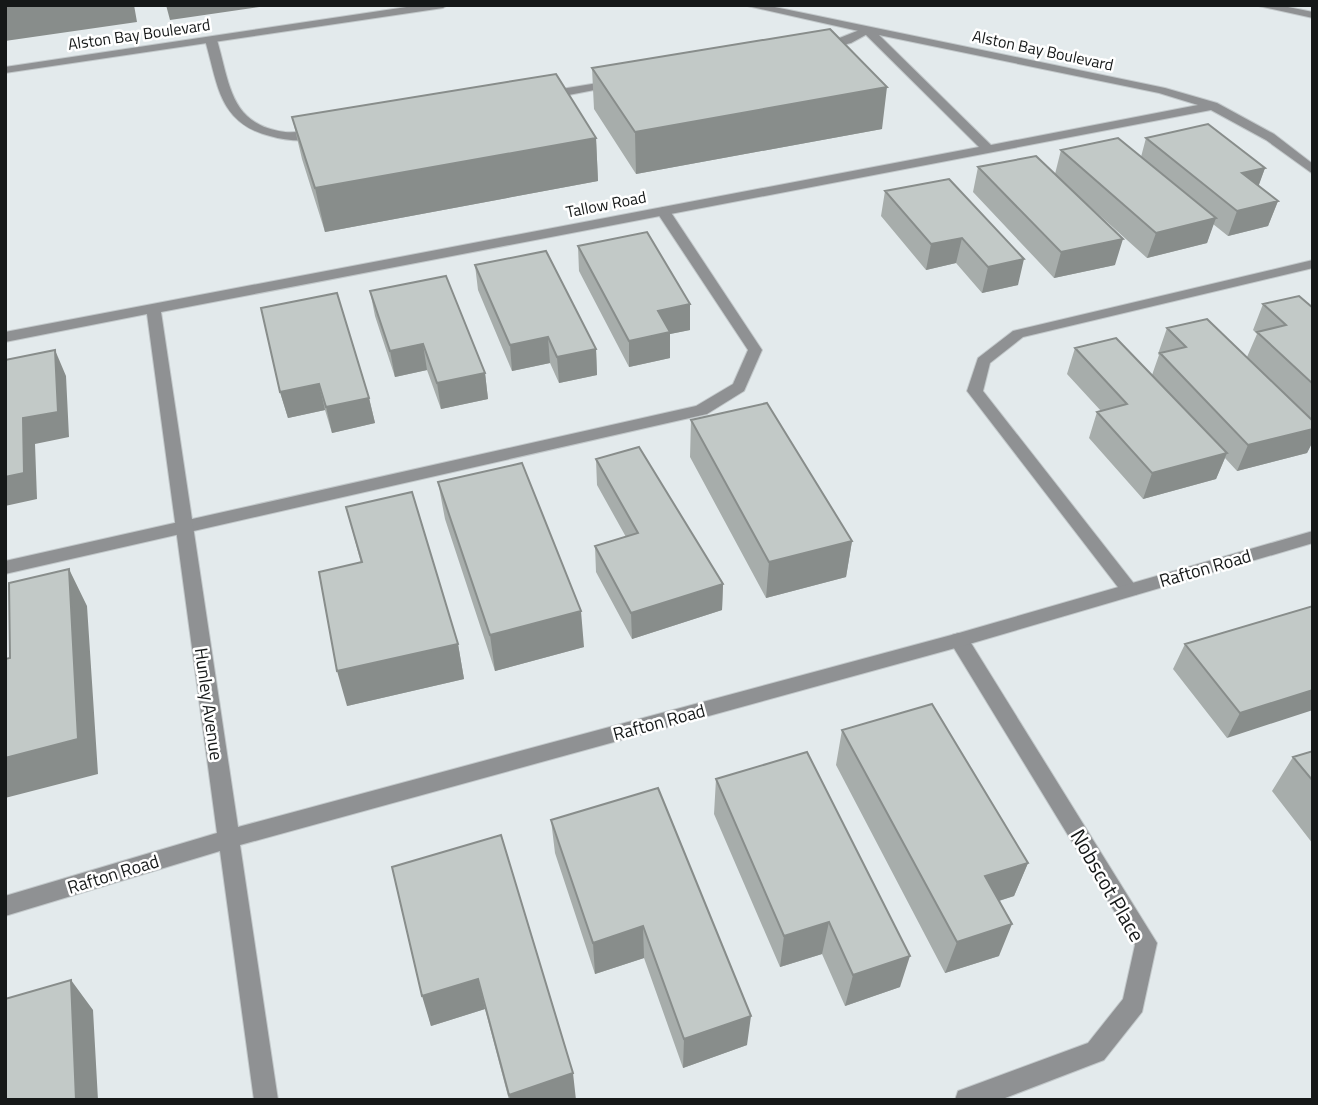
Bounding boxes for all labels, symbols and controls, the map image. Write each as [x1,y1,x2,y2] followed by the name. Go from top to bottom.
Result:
[66,12,212,56] street label: Alston Bay Boulevard
[970,23,1116,77] street label: Alston Bay Boulevard
[564,184,648,224] street label: Tallow Road
[1156,542,1254,594] street label: Rafton Road
[188,646,230,762] street label: Hunley Avenue
[610,697,708,747] street label: Rafton Road
[1063,823,1153,947] street label: Nobscot Place
[64,847,162,901] street label: Rafton Road

